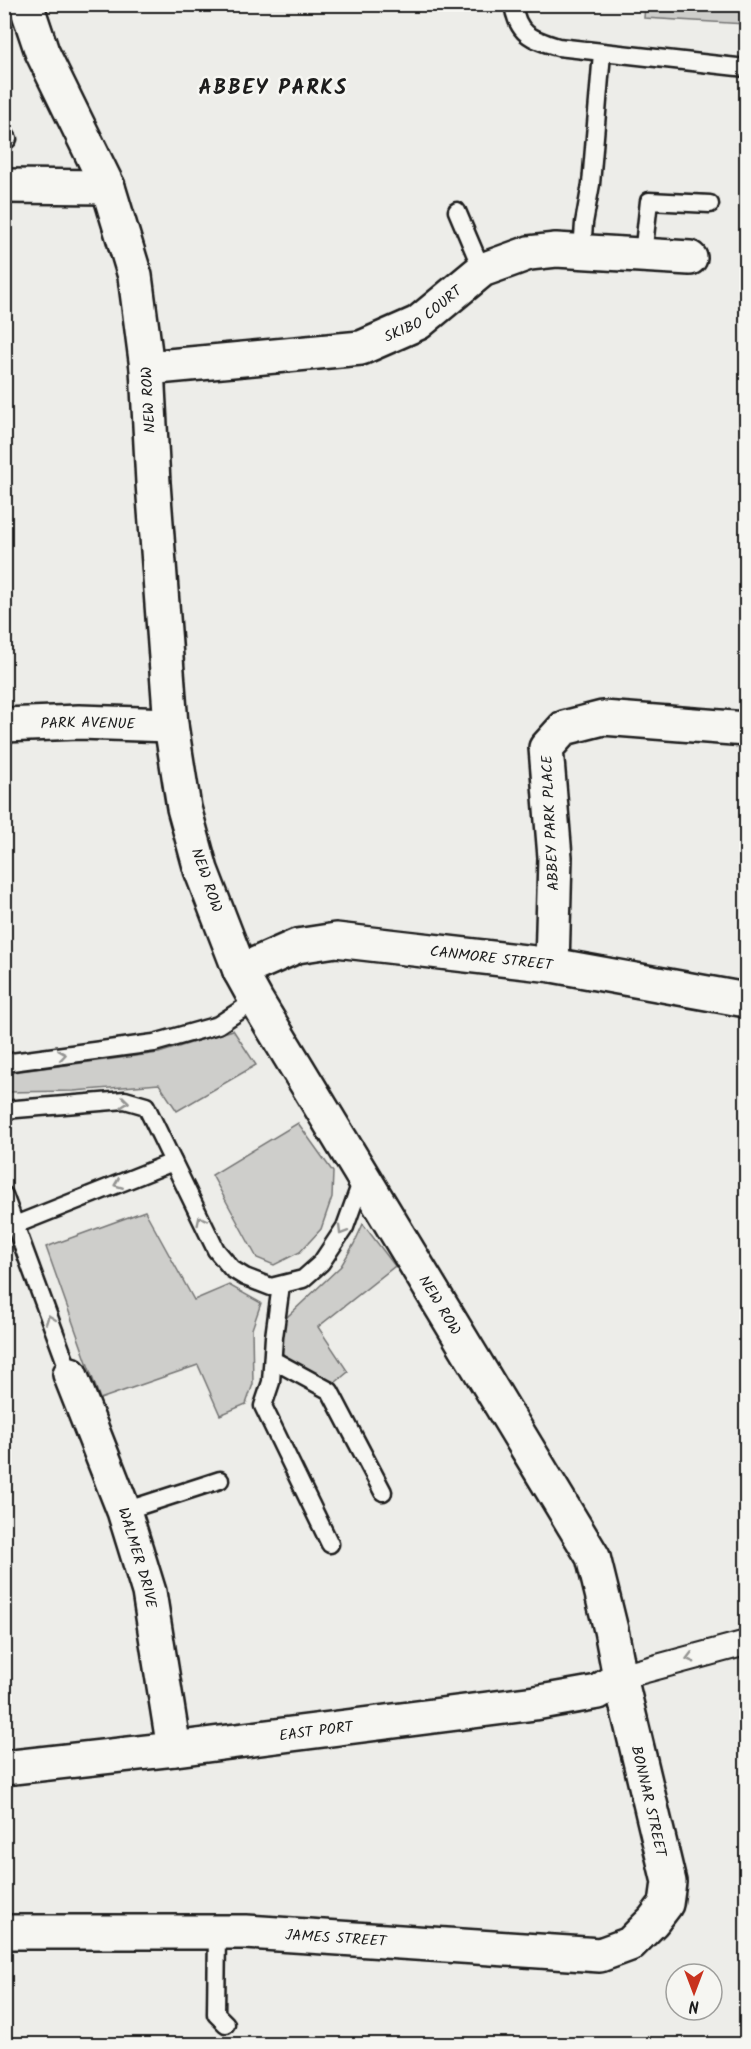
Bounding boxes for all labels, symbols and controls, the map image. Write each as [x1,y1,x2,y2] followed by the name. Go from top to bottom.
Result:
[199,72,348,105] district label: ABBEY PARKS
[380,279,469,349] street label: SKIBO COURT
[135,366,163,434] street label: NEW ROW
[40,711,137,737] street label: PARK AVENUE
[535,753,567,891] street label: ABBEY PARK PLACE
[184,845,228,916] street label: NEW ROW
[429,940,556,978] street label: CANMORE STREET
[58,1050,67,1062] one-way arrow
[121,1095,130,1108] one-way arrow
[113,1176,124,1189] one-way arrow
[197,1215,208,1226] one-way arrow
[337,1225,349,1235] one-way arrow
[412,1271,467,1340] street label: NEW ROW
[45,1314,57,1325] one-way arrow
[111,1504,163,1611] street label: WALMER DRIVE
[685,1651,696,1663] one-way arrow
[278,1715,356,1749] street label: EAST PORT
[624,1743,673,1861] street label: BONNAR STREET
[285,1924,389,1954] street label: JAMES STREET
[664,1962,724,2022] north arrow
[689,1993,699,2018] text: N

